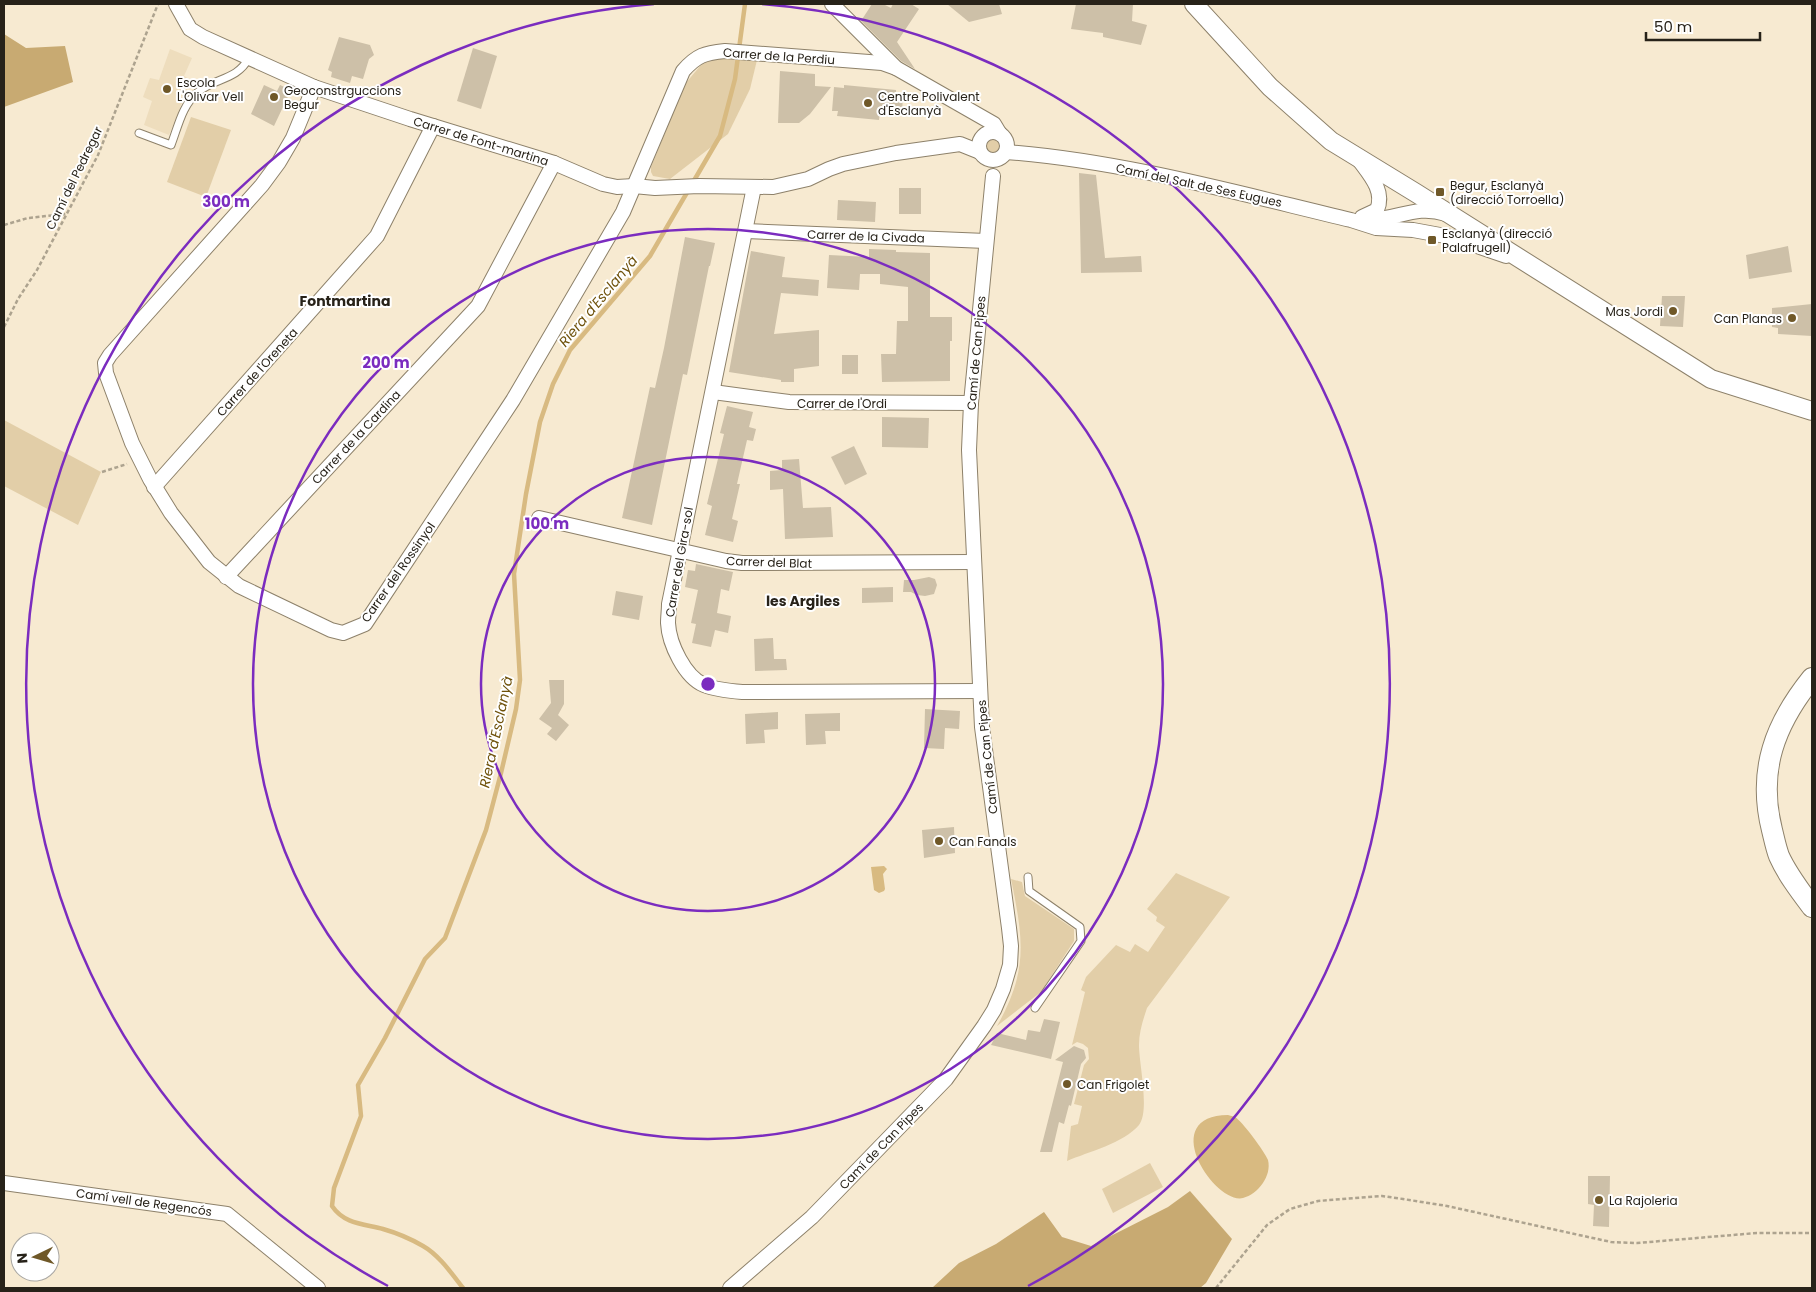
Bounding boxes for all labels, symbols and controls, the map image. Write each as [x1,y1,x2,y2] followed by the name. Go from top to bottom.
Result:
[1646,10,1760,42] scale bar
[1654,16,1692,37] text: 50 m
[722,44,836,68] street label: Carrer de la Perdiu
[177,74,243,105] place label: Escola L'Olivar Vell
[284,82,401,113] place label: Geoconstrguccions Begur
[161,83,173,95] marker: Escola L'Olivar Vell
[878,88,980,119] place label: Centre Polivalent d'Esclanyà
[268,91,280,103] marker: Geoconstrguccions Begur
[862,97,874,109] marker: Centre Polivalent d'Esclanyà
[411,112,551,170] street label: Carrer de Font-martina
[42,123,107,232] street label: Camí del Pedregar
[1114,159,1284,211] street label: Camí del Salt de Ses Eugues
[1450,177,1565,208] place label: Begur, Esclanyà (direcció Torroella)
[1434,186,1446,198] marker: Begur, Esclanyà (direcció Torroella)
[202,191,250,212] text: 300 m
[807,225,925,247] street label: Carrer de la Civada
[1442,225,1552,256] place label: Esclanyà (direcció Palafrugell)
[1426,234,1438,246] marker: Esclanyà (direcció Palafrugell)
[554,251,642,351] water label: Riera d'Esclanyà
[300,291,390,311] district label: Fontmartina
[963,295,989,411] street label: Camí de Can Pipes
[1606,303,1663,320] place label: Mas Jordi
[1667,305,1679,317] marker: Mas Jordi
[1714,310,1782,327] place label: Can Planas
[1786,312,1798,324] marker: Can Planas
[213,324,301,420] street label: Carrer de l'Oreneta
[362,352,410,373] text: 200 m
[308,386,404,488] street label: Carrer de la Cardina
[797,395,887,412] street label: Carrer de l'Ordi
[661,506,697,618] street label: Carrer del Gira-sol
[525,513,569,534] text: 100 m
[357,518,439,625] street label: Carrer del Rossinyol
[726,552,812,572] street label: Carrer del Blat
[766,591,840,611] district label: les Argiles
[474,674,518,790] water label: Riera d'Esclanyà
[699,675,717,693] centre of rings
[973,699,1001,815] street label: Camí de Can Pipes
[949,833,1016,850] place label: Can Fanals
[933,835,945,847] marker: Can Fanals
[1077,1076,1149,1093] place label: Can Frigolet
[1061,1078,1073,1090] marker: Can Frigolet
[835,1099,927,1193] street label: Camí de Can Pipes
[75,1184,213,1220] street label: Camí vell de Regencós
[1609,1192,1678,1209] place label: La Rajoleria
[1593,1194,1605,1206] marker: La Rajoleria
[10,1232,60,1282] north arrow
[12,1252,32,1264] text: N

